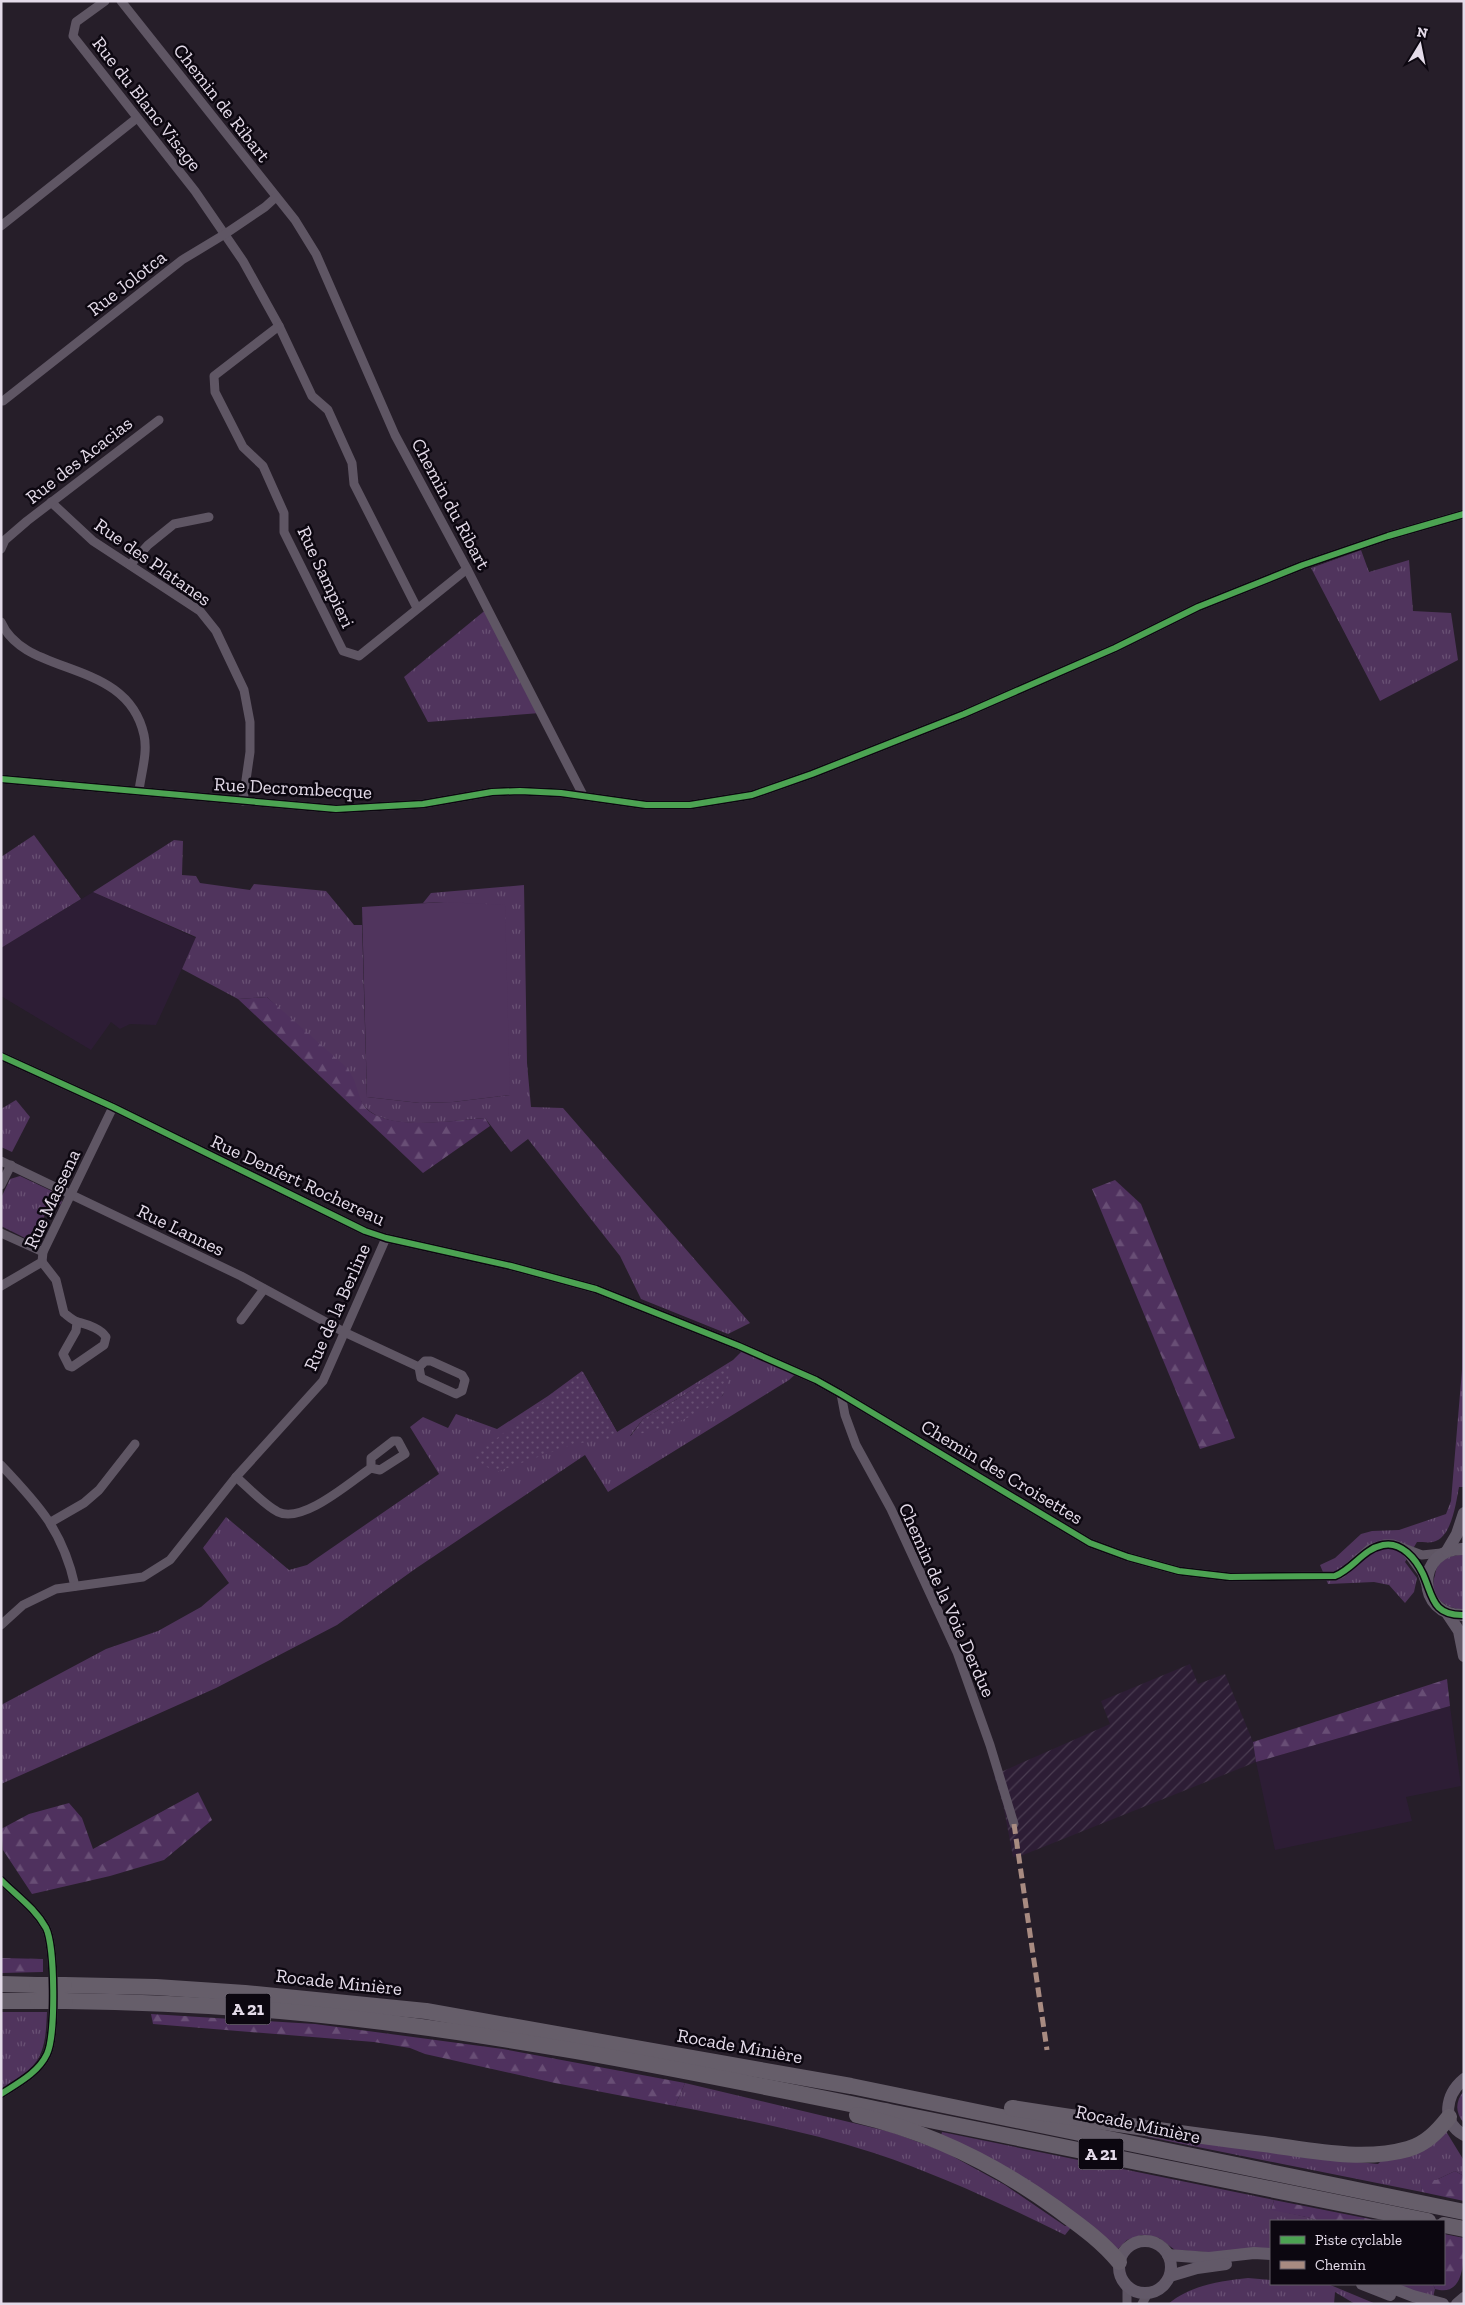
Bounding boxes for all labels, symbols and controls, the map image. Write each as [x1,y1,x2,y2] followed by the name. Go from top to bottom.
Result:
[1395,20,1445,70] north arrow
[1415,23,1429,42] text: N
[87,32,207,176] street label: Rue du Blanc Visage
[169,39,275,167] street label: Chemin de Ribart
[83,245,171,321] street label: Rue Jolotca
[21,411,137,509] street label: Rue des Acacias
[407,434,495,574] street label: Chemin du Ribart
[90,513,216,611] street label: Rue des Platanes
[292,523,360,631] street label: Rue Sampieri
[213,772,373,804] street label: Rue Decrombecque
[207,1130,389,1231] street label: Rue Denfert Rochereau
[19,1146,85,1252] street label: Rue Massena
[134,1199,228,1261] street label: Rue Lannes
[299,1240,375,1374] street label: Rue de la Berline
[917,1415,1087,1529] street label: Chemin des Croisettes
[894,1499,1000,1701] street label: Chemin de la Voie Derdue
[275,1964,403,2000] street label: Rocade Minière
[226,1994,270,2025] road number: A 21
[675,2024,805,2068] street label: Rocade Minière
[1073,2100,1203,2148] street label: Rocade Minière
[1078,2138,1124,2170] road number: A 21
[1270,2220,1445,2285] legend
[1315,2231,1402,2249] text: Piste cyclable
[1315,2256,1366,2274] text: Chemin

